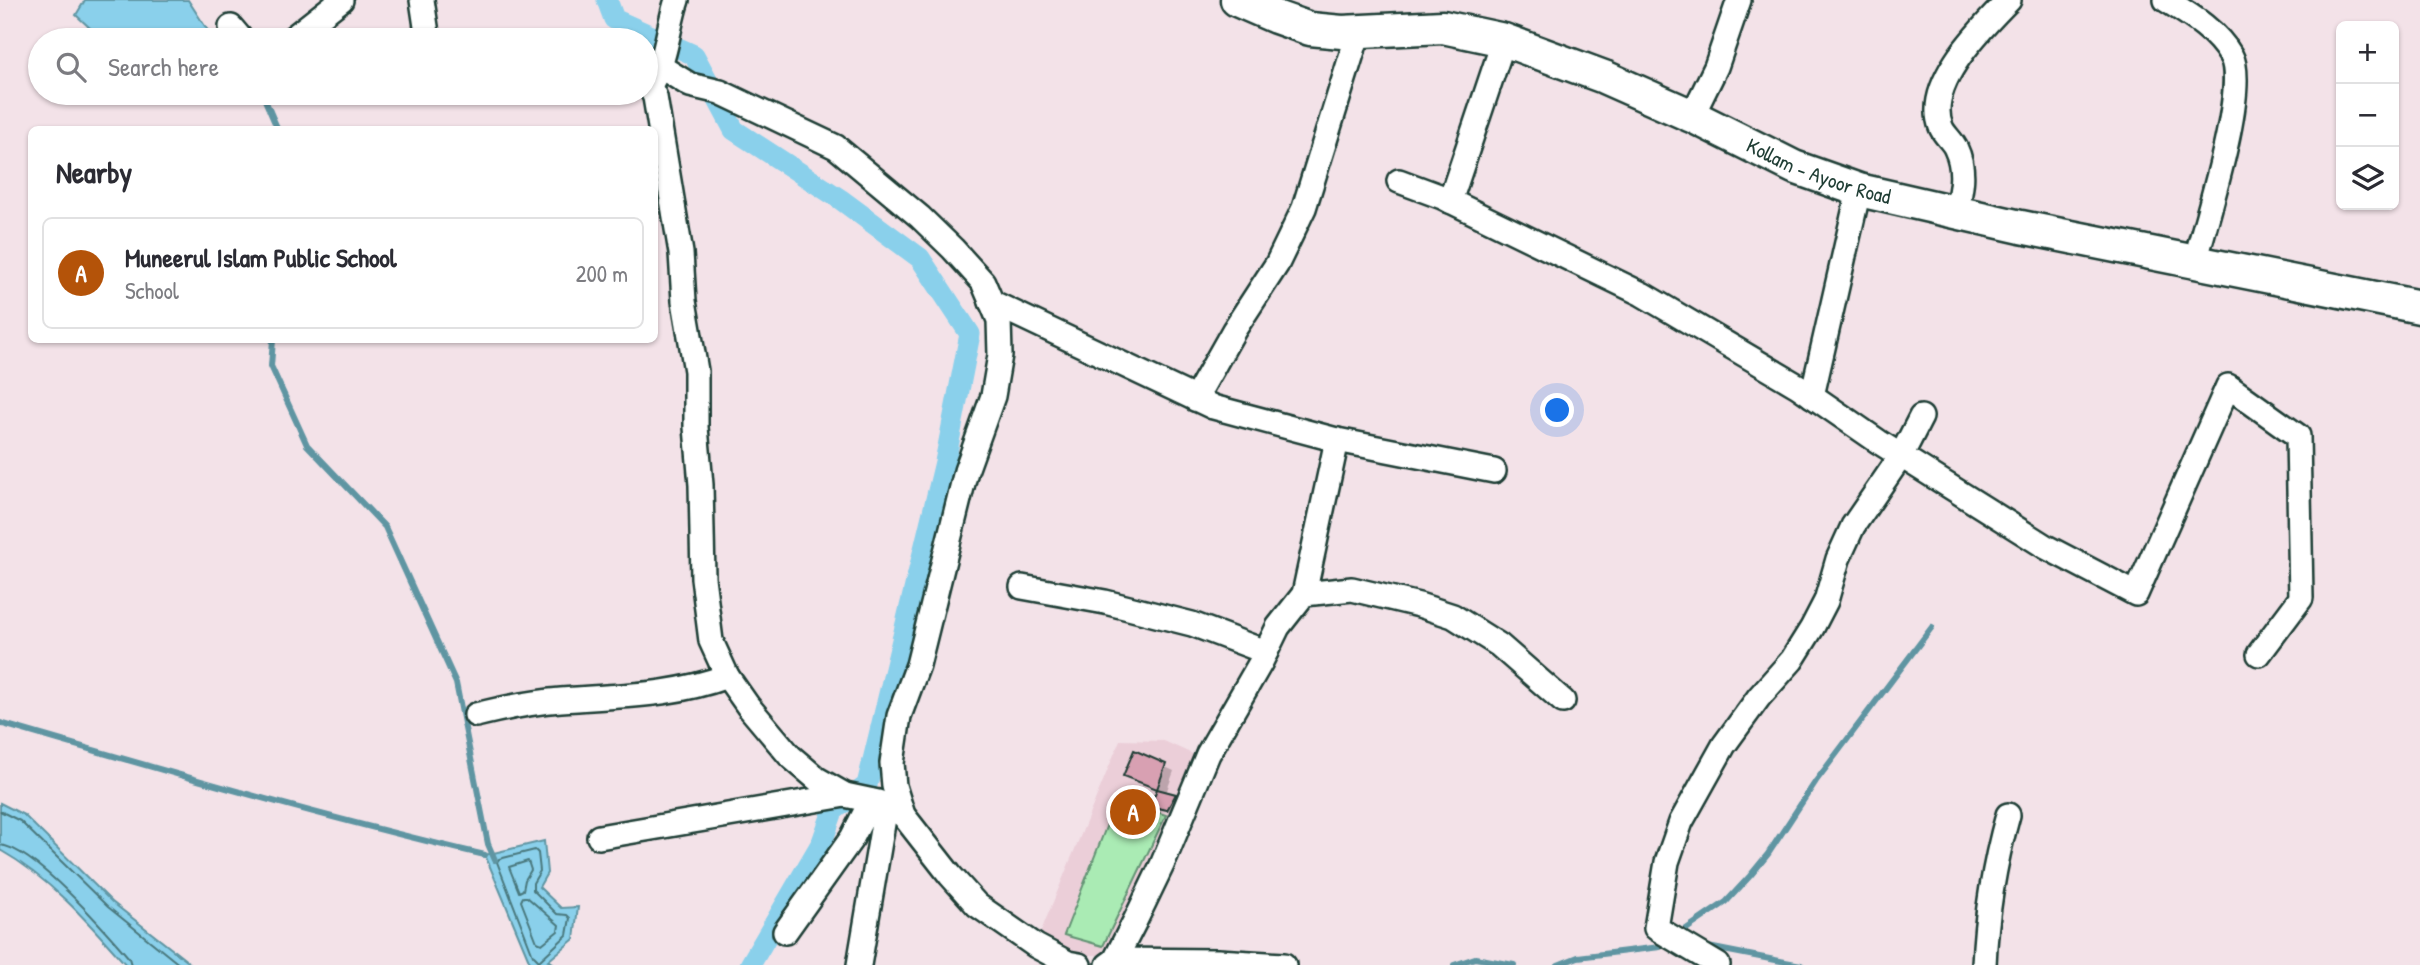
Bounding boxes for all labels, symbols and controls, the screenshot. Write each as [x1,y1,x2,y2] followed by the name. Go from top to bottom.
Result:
[2336,21,2399,210] map controls
[2336,21,2399,84] button: +
[28,28,658,105] search box
[52,48,90,86] icon: search
[108,49,219,84] text: Search here
[2336,84,2399,147] button: −
[1742,131,1894,211] street label: Kollam - Ayoor Road
[2336,147,2399,210] button: layers
[56,152,132,192] text: Nearby
[125,240,397,275] text: Muneerul Islam Public School
[75,258,87,289] text: A
[576,258,628,289] text: 200 m
[125,275,179,306] text: School
[1540,393,1574,427] your location
[1110,786,1156,838] pin: A

